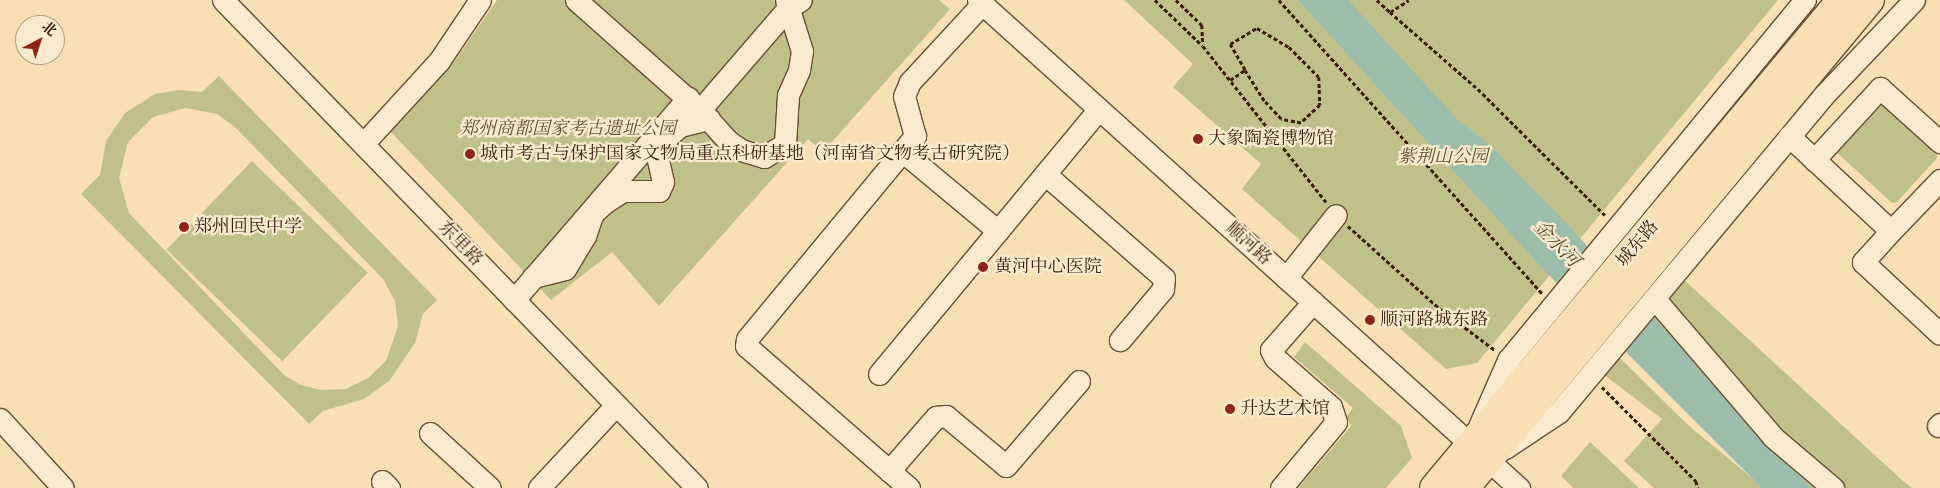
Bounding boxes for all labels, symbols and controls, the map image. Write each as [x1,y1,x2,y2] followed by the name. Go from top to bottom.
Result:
[15,15,65,65] north arrow
[38,18,60,41] text: 北
[460,118,676,140] park label: 郑州商都国家考古遗址公园
[1208,128,1334,150] place label: 大象陶瓷博物馆
[1192,133,1204,145] marker: 大象陶瓷博物馆
[480,143,1020,165] place label: 城市考古与保护国家文物局重点科研基地（河南省文物考古研究院）
[1398,146,1488,168] park label: 紫荆山公园
[464,148,476,160] marker: 城市考古与保护国家文物局重点科研基地（河南省文物考古研究院）
[194,216,302,238] place label: 郑州回民中学
[1528,216,1584,272] water label: 金水河
[1612,216,1664,272] street label: 城东路
[433,217,487,271] street label: 东里路
[1221,218,1275,270] street label: 顺河路
[178,221,190,233] marker: 郑州回民中学
[994,256,1102,278] place label: 黄河中心医院
[976,260,990,274] marker: 黄河中心医院
[1380,309,1488,331] place label: 顺河路城东路
[1364,314,1376,326] marker: 顺河路城东路
[1240,398,1330,420] place label: 升达艺术馆
[1224,403,1236,415] marker: 升达艺术馆

